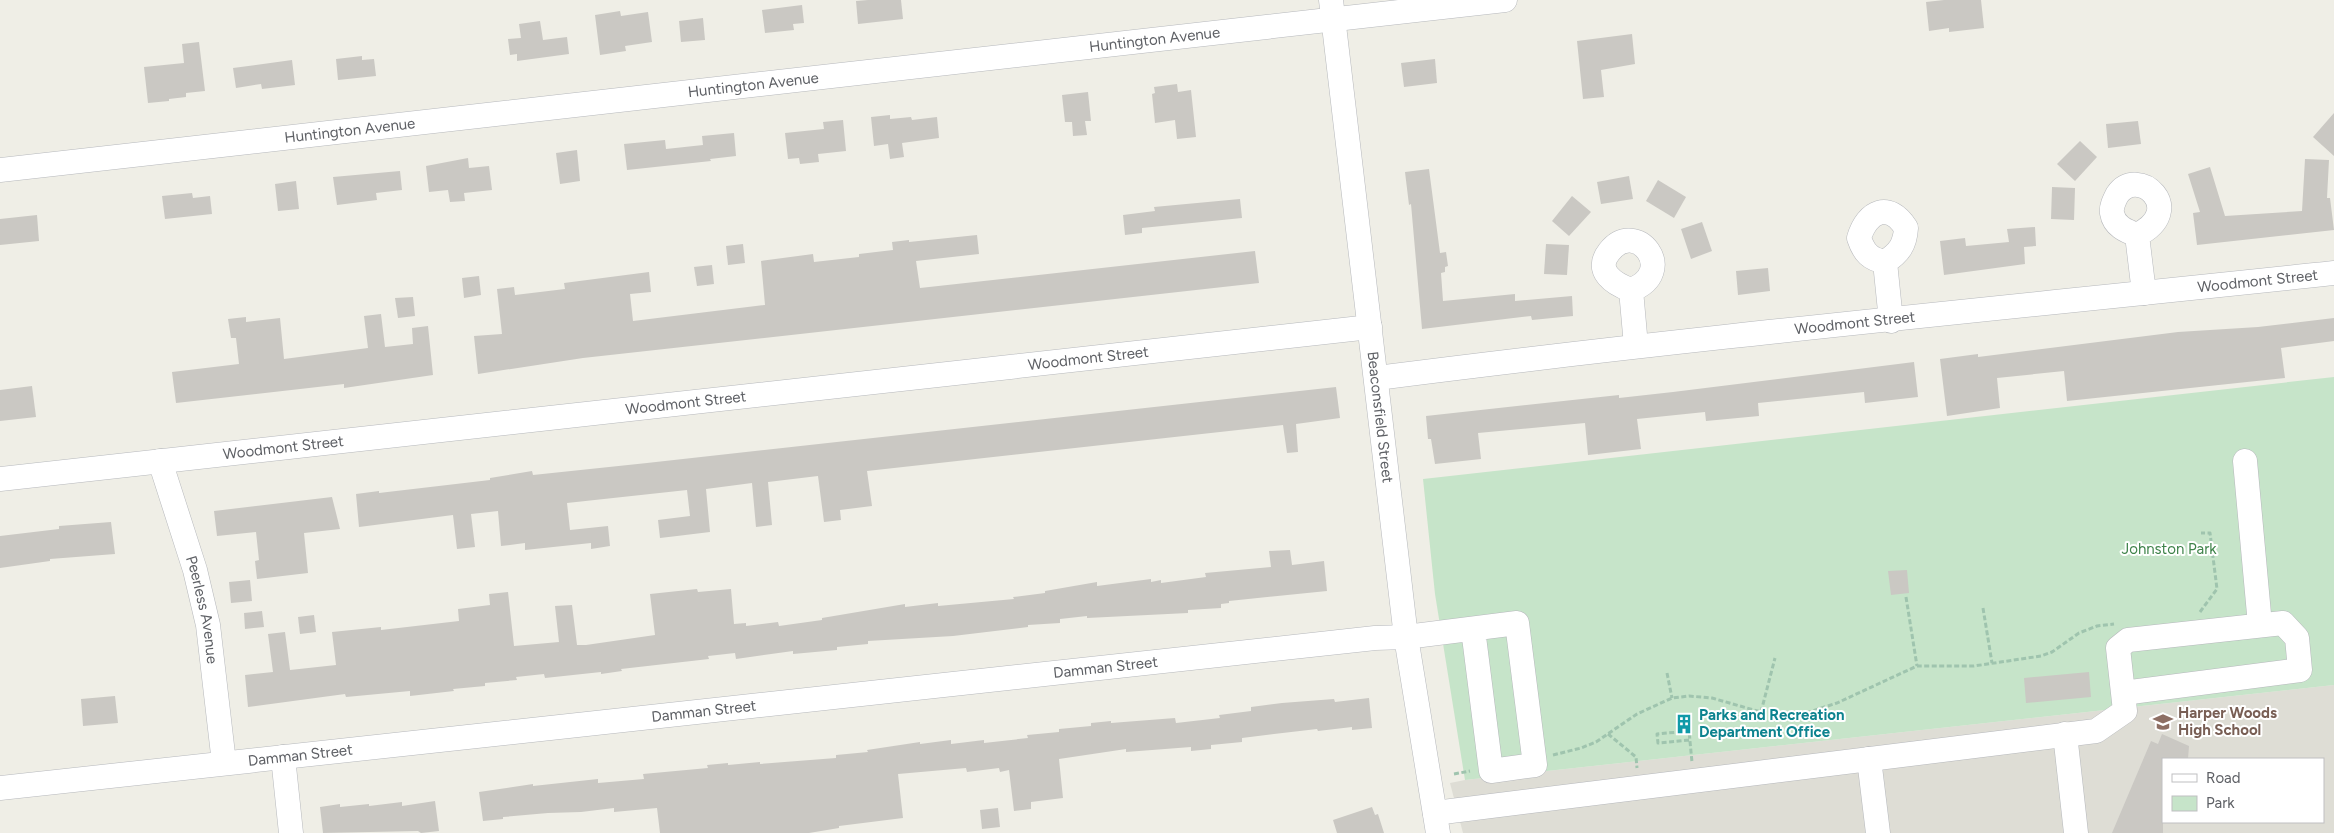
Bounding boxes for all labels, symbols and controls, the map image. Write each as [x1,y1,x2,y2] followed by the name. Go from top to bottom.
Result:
[1088,23,1221,56] street label: Huntington Avenue
[687,69,820,101] street label: Huntington Avenue
[283,114,416,147] street label: Huntington Avenue
[2196,266,2319,296] street label: Woodmont Street
[1794,308,1916,338] street label: Woodmont Street
[1027,343,1150,374] street label: Woodmont Street
[1363,350,1397,484] street label: Beaconsfield Street
[625,387,747,419] street label: Woodmont Street
[222,432,345,463] street label: Woodmont Street
[2121,540,2217,558] park label: Johnston Park
[182,553,221,665] street label: Peerless Avenue
[1052,653,1159,682] street label: Damman Street
[651,697,757,726] street label: Damman Street
[2178,704,2277,739] place label: Harper Woods High School
[1699,706,1845,741] place label: Parks and Recreation Department Office
[2152,711,2174,733] school or university icon: Harper Woods High School
[1673,713,1695,735] building icon: Parks and Recreation Department Office
[247,741,354,770] street label: Damman Street
[2162,758,2324,823] legend
[2206,769,2241,787] text: Road
[2206,794,2235,812] text: Park

